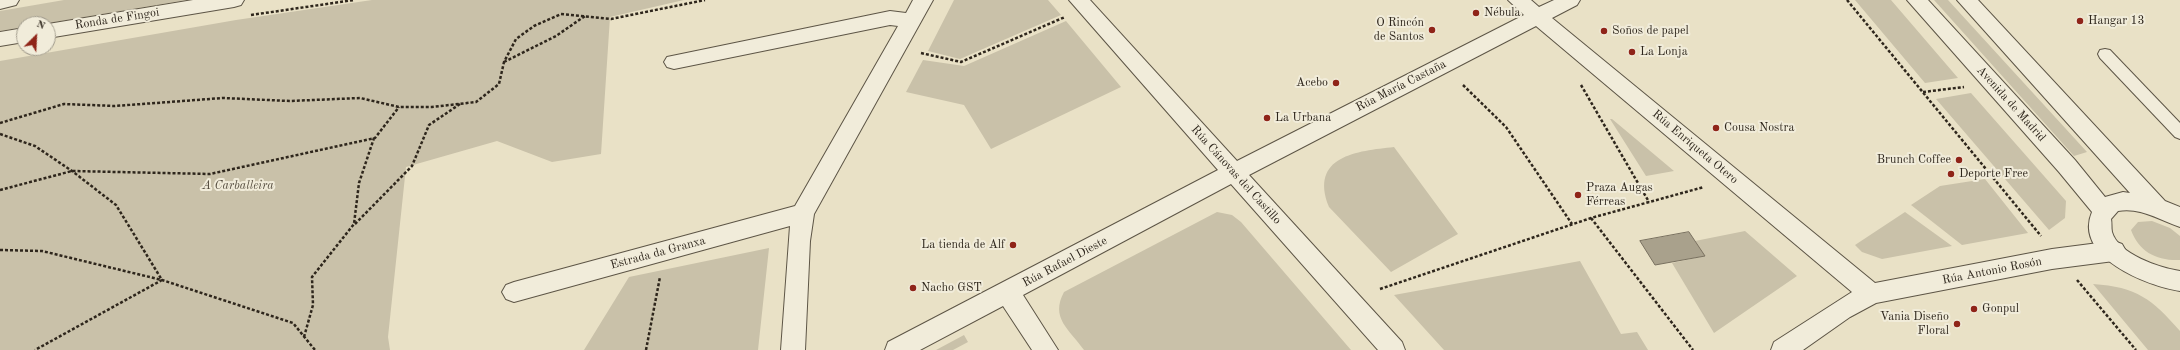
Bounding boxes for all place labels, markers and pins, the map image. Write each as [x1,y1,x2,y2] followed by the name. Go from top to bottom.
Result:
[1484,6,1520,20] place label: Nébula
[1471,8,1481,18] marker: Nébula
[2088,14,2144,28] place label: Hangar 13
[1374,16,1424,44] place label: O Rincón de Santos
[2075,16,2085,26] marker: Hangar 13
[1612,24,1689,38] place label: Soños de papel
[1427,25,1437,35] marker: O Rincón de Santos
[1599,26,1609,36] marker: Soños de papel
[1640,45,1688,59] place label: La Lonja
[1627,47,1637,57] marker: La Lonja
[1296,76,1328,90] place label: Acebo
[1331,78,1341,88] marker: Acebo
[1275,111,1331,125] place label: La Urbana
[1262,113,1272,123] marker: La Urbana
[1724,121,1794,135] place label: Cousa Nostra
[1711,123,1721,133] marker: Cousa Nostra
[1877,153,1951,167] place label: Brunch Coffee
[1954,155,1964,165] marker: Brunch Coffee
[1959,167,2028,181] place label: Deporte Free
[1946,169,1956,179] marker: Deporte Free
[1586,181,1653,209] place label: Praza Augas Férreas
[1573,190,1583,200] marker: Praza Augas Férreas
[921,238,1005,252] place label: La tienda de Alf
[1008,240,1018,250] marker: La tienda de Alf
[921,281,982,295] place label: Nacho GST
[908,283,918,293] marker: Nacho GST
[1982,302,2019,316] place label: Gonpul
[1969,304,1979,314] marker: Gonpul
[1880,310,1949,338] place label: Vania Diseño Floral
[1952,319,1962,329] marker: Vania Diseño Floral

